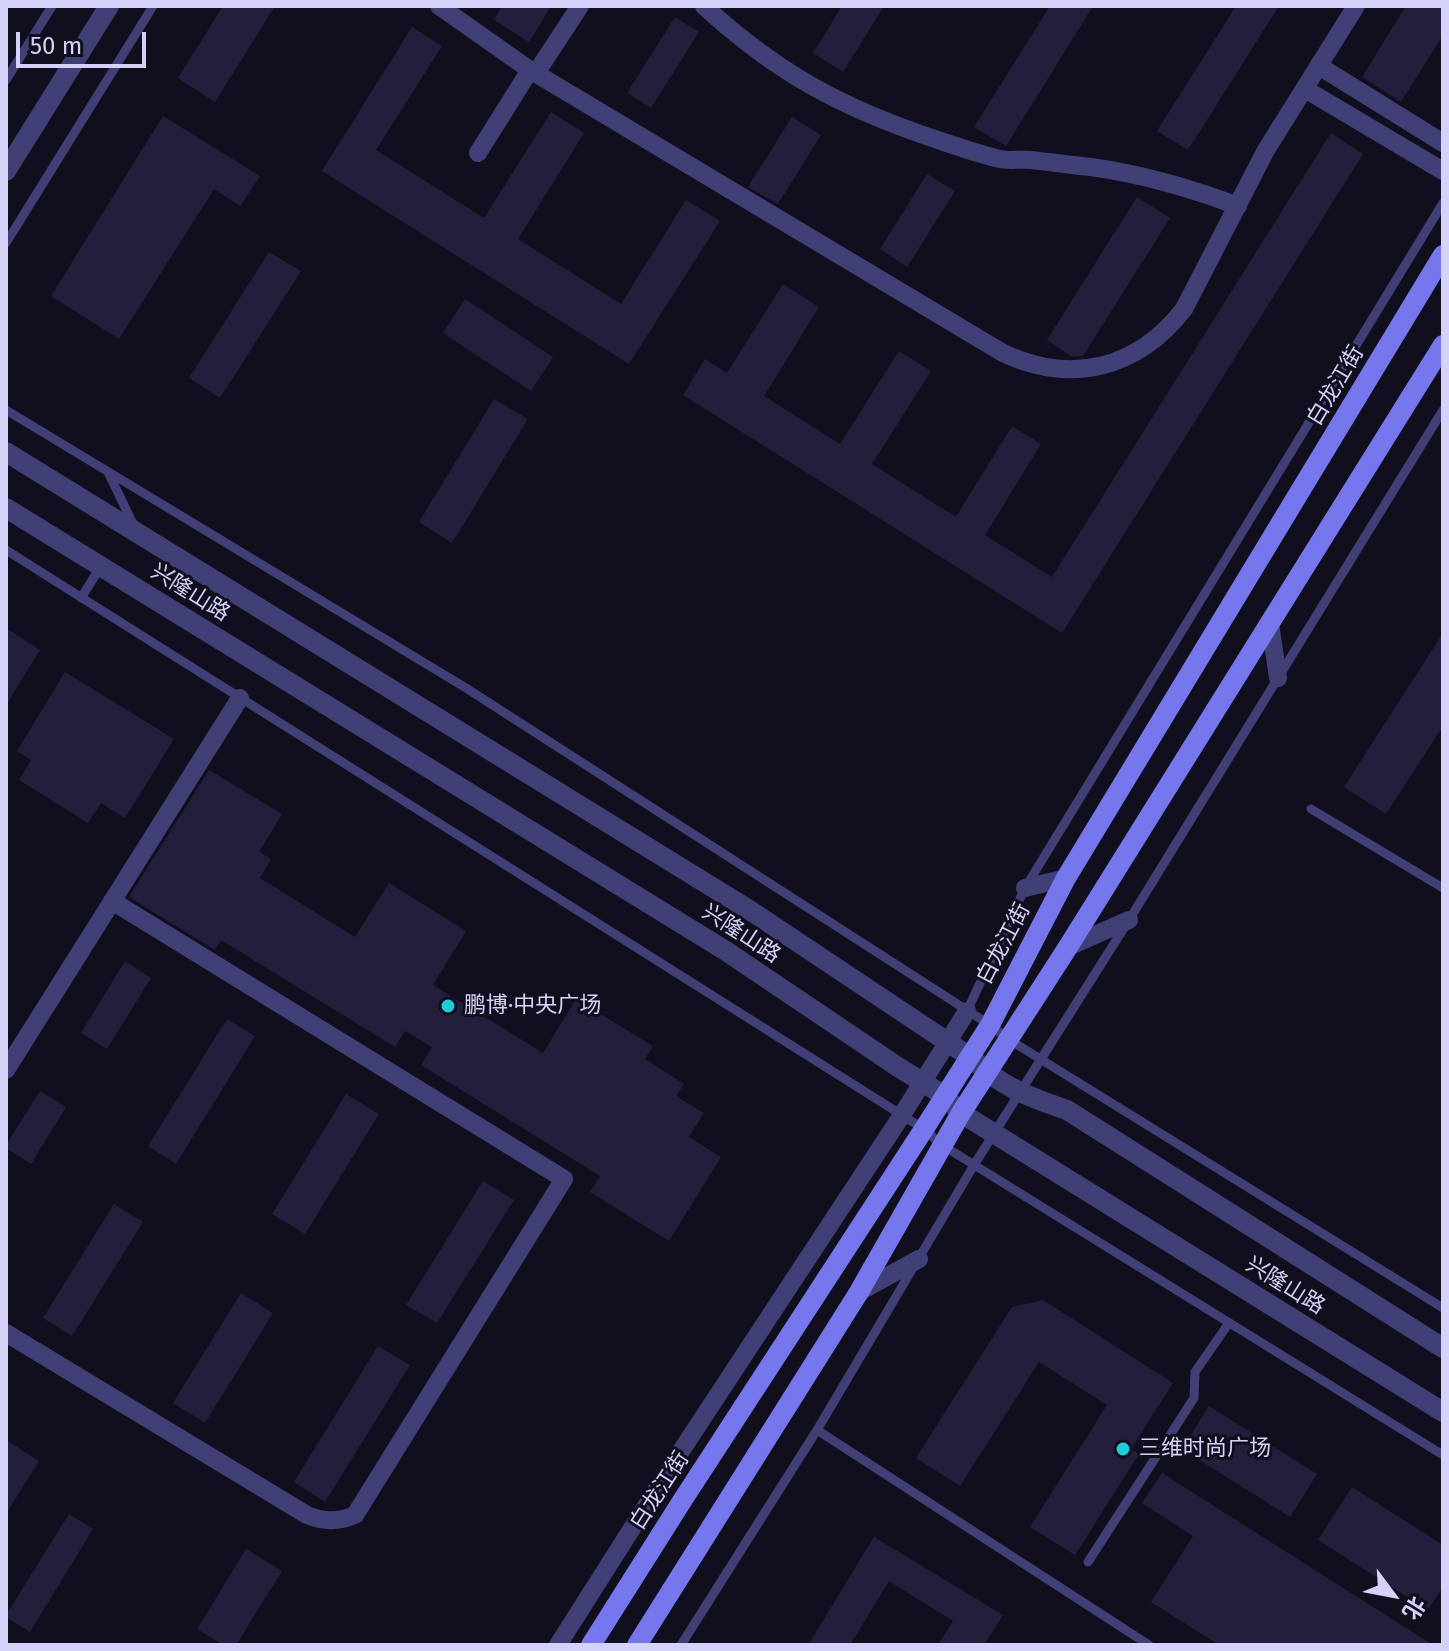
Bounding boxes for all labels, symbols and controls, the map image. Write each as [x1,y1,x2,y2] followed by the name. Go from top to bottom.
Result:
[20,16,150,66] scale bar
[30,32,82,60] text: 50 m
[1302,341,1370,431] street label: 白龙江街
[146,558,234,628] street label: 兴隆山路
[697,899,785,969] street label: 兴隆山路
[972,899,1036,989] street label: 白龙江街
[464,993,601,1019] place label: 鹏博·中央广场
[439,997,457,1015] marker: 鹏博·中央广场
[1241,1251,1329,1321] street label: 兴隆山路
[1139,1436,1271,1462] place label: 三维时尚广场
[1114,1440,1132,1458] marker: 三维时尚广场
[625,1447,695,1535] street label: 白龙江街
[1353,1555,1433,1635] north arrow
[1396,1591,1431,1624] text: 北

